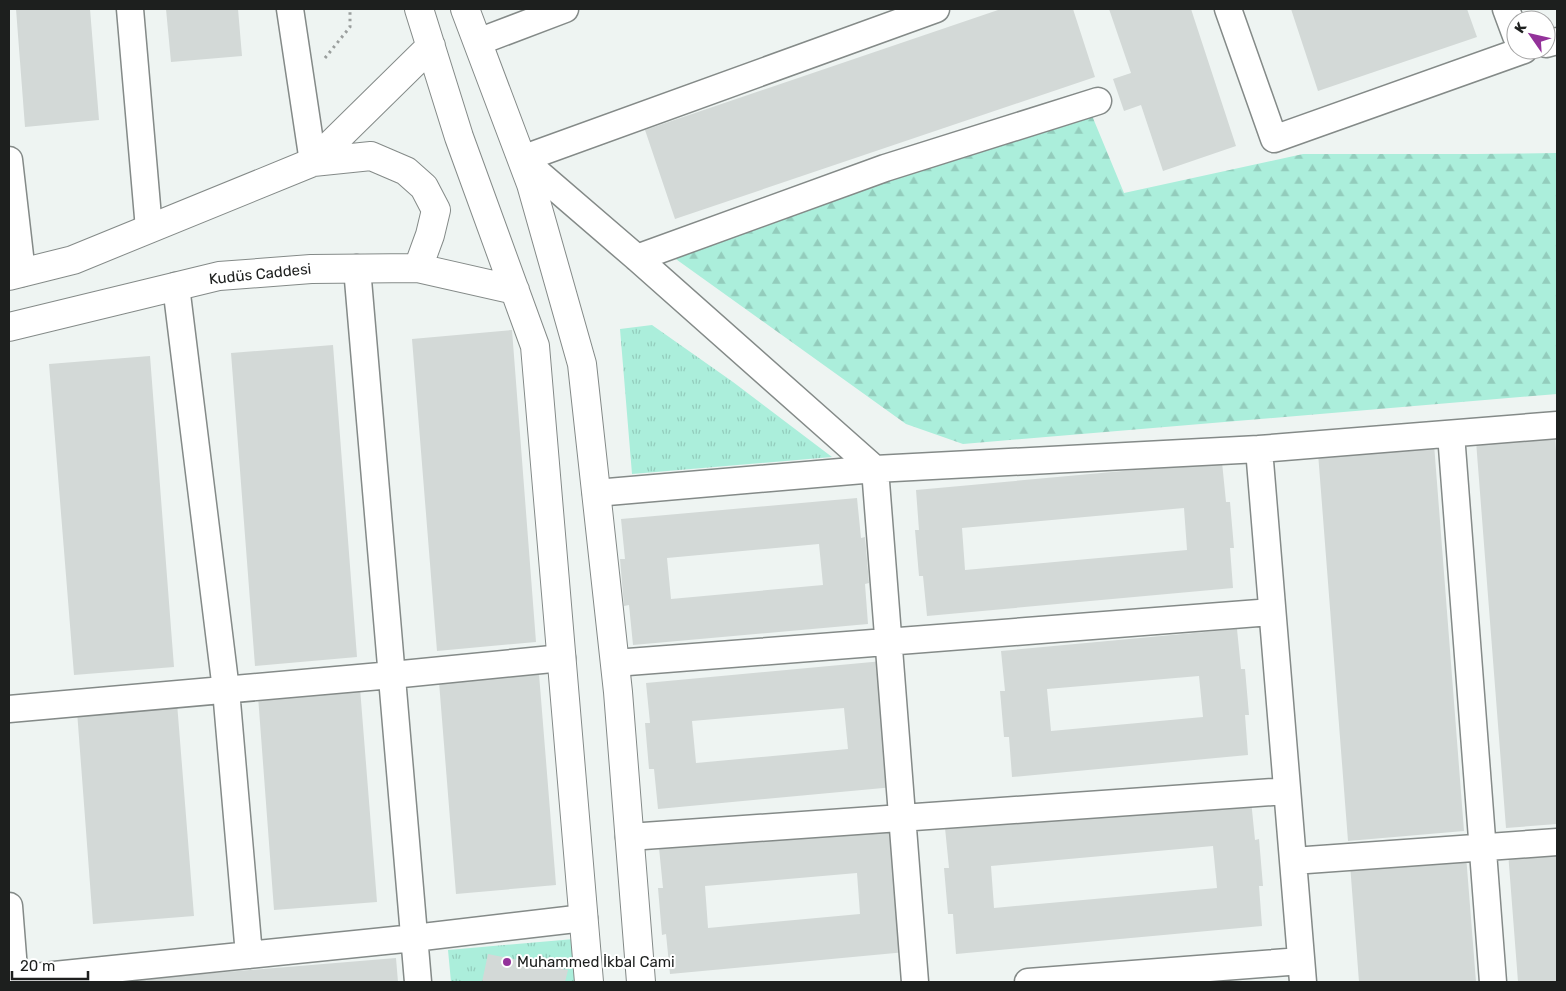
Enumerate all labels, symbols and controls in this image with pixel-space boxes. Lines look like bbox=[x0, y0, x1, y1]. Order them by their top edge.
north arrow bbox=[1506, 10, 1556, 60]
text: K bbox=[1511, 19, 1531, 37]
street label: Kudüs Caddesi bbox=[208, 260, 312, 288]
scale bar bbox=[12, 948, 89, 980]
place label: Muhammed İkbal Cami bbox=[517, 953, 675, 971]
marker: Muhammed İkbal Cami bbox=[501, 956, 513, 968]
text: 20 m bbox=[20, 957, 55, 975]

